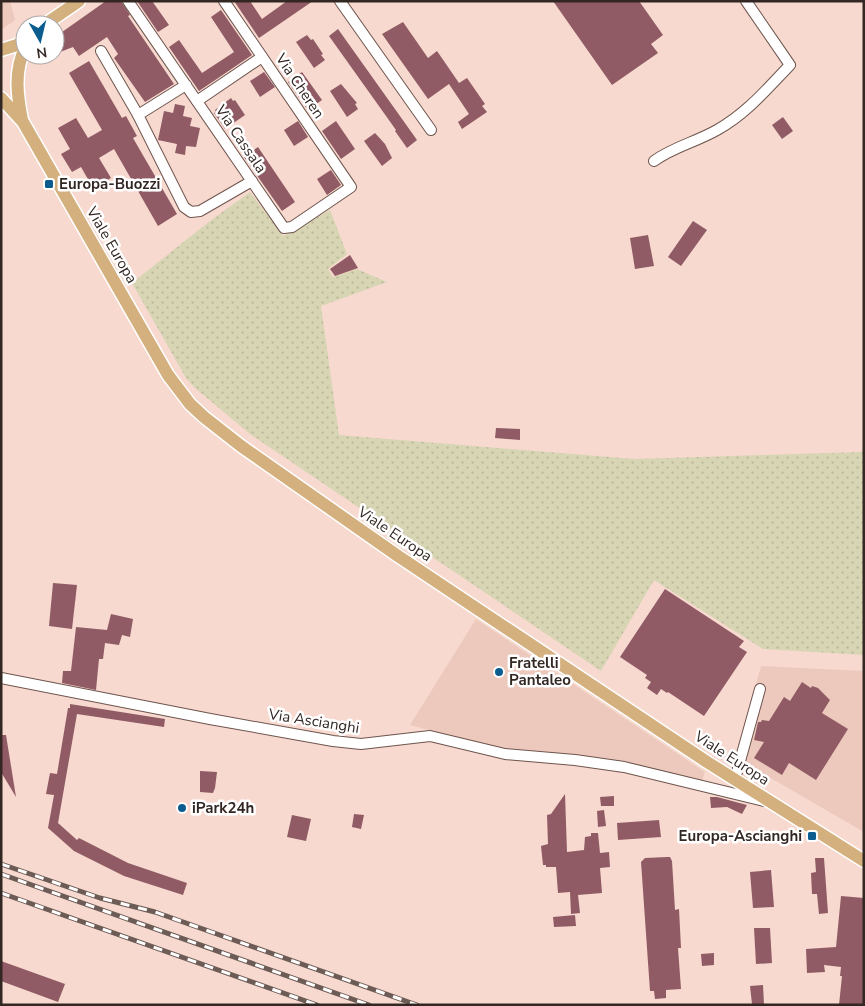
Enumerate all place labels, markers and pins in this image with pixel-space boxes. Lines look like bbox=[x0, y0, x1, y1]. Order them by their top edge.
place label: Europa-Buozzi bbox=[59, 174, 160, 194]
marker: Europa-Buozzi bbox=[43, 178, 55, 190]
place label: Fratelli Pantaleo bbox=[509, 653, 571, 690]
marker: Fratelli Pantaleo bbox=[493, 666, 505, 678]
place label: iPark24h bbox=[192, 798, 254, 818]
marker: iPark24h bbox=[176, 802, 188, 814]
place label: Europa-Ascianghi bbox=[679, 826, 802, 846]
marker: Europa-Ascianghi bbox=[806, 830, 818, 842]

